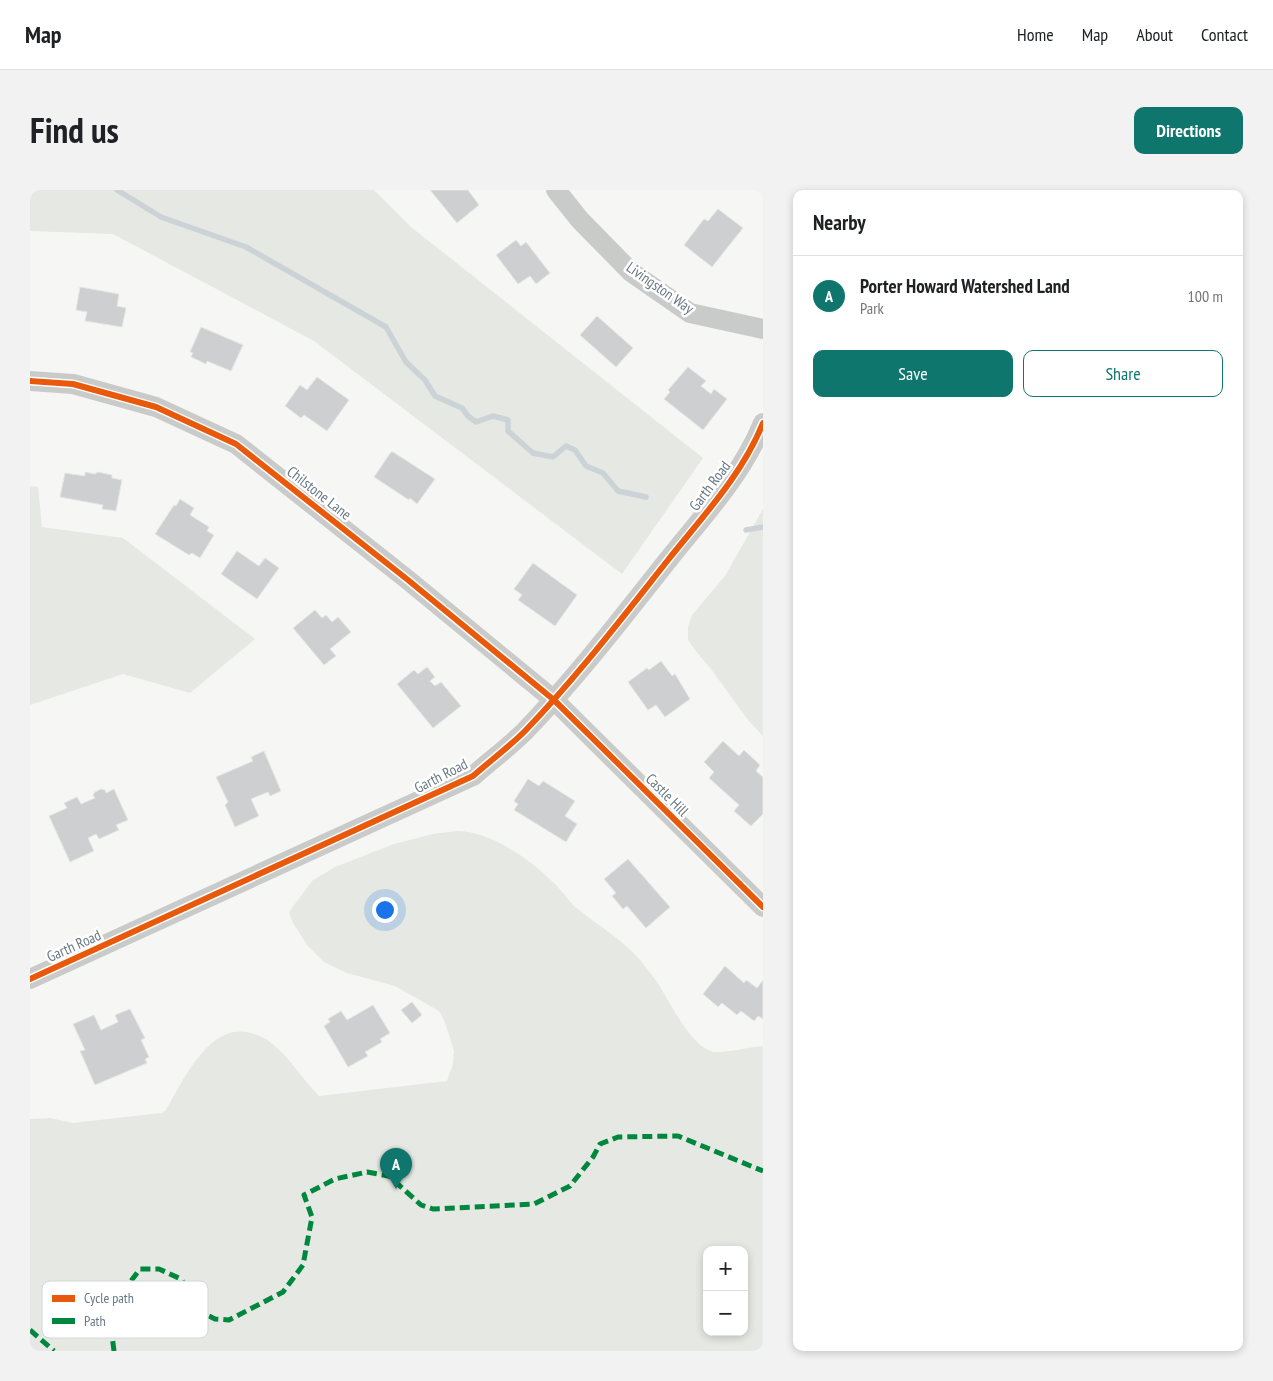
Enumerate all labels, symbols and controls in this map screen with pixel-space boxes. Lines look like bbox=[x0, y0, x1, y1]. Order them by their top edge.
text: Map bbox=[25, 19, 62, 50]
text: Home bbox=[1017, 23, 1054, 46]
text: Map bbox=[1082, 23, 1108, 46]
text: About bbox=[1136, 23, 1173, 46]
text: Contact bbox=[1201, 23, 1248, 46]
text: Find us bbox=[30, 107, 119, 153]
button: Directions bbox=[1134, 107, 1243, 154]
text: Nearby bbox=[813, 209, 866, 236]
street label: Livingston Way bbox=[623, 257, 698, 318]
text: Porter Howard Watershed Land bbox=[860, 274, 1070, 298]
text: A bbox=[825, 286, 833, 306]
text: 100 m bbox=[1188, 286, 1223, 306]
text: Park bbox=[860, 298, 884, 318]
button: Save bbox=[813, 350, 1013, 397]
button: Share bbox=[1023, 350, 1223, 397]
street label: Garth Road bbox=[685, 457, 734, 514]
street label: Chilstone Lane bbox=[283, 462, 355, 524]
street label: Garth Road bbox=[411, 754, 471, 797]
street label: Castle Hill bbox=[642, 769, 693, 820]
your location bbox=[372, 897, 398, 923]
street label: Garth Road bbox=[44, 925, 104, 966]
pin: A bbox=[380, 1148, 412, 1189]
map controls bbox=[703, 1246, 748, 1336]
button: + bbox=[703, 1246, 748, 1291]
legend bbox=[42, 1281, 208, 1338]
text: Cycle path bbox=[84, 1289, 134, 1307]
button: − bbox=[703, 1291, 748, 1336]
text: Path bbox=[84, 1312, 106, 1330]

